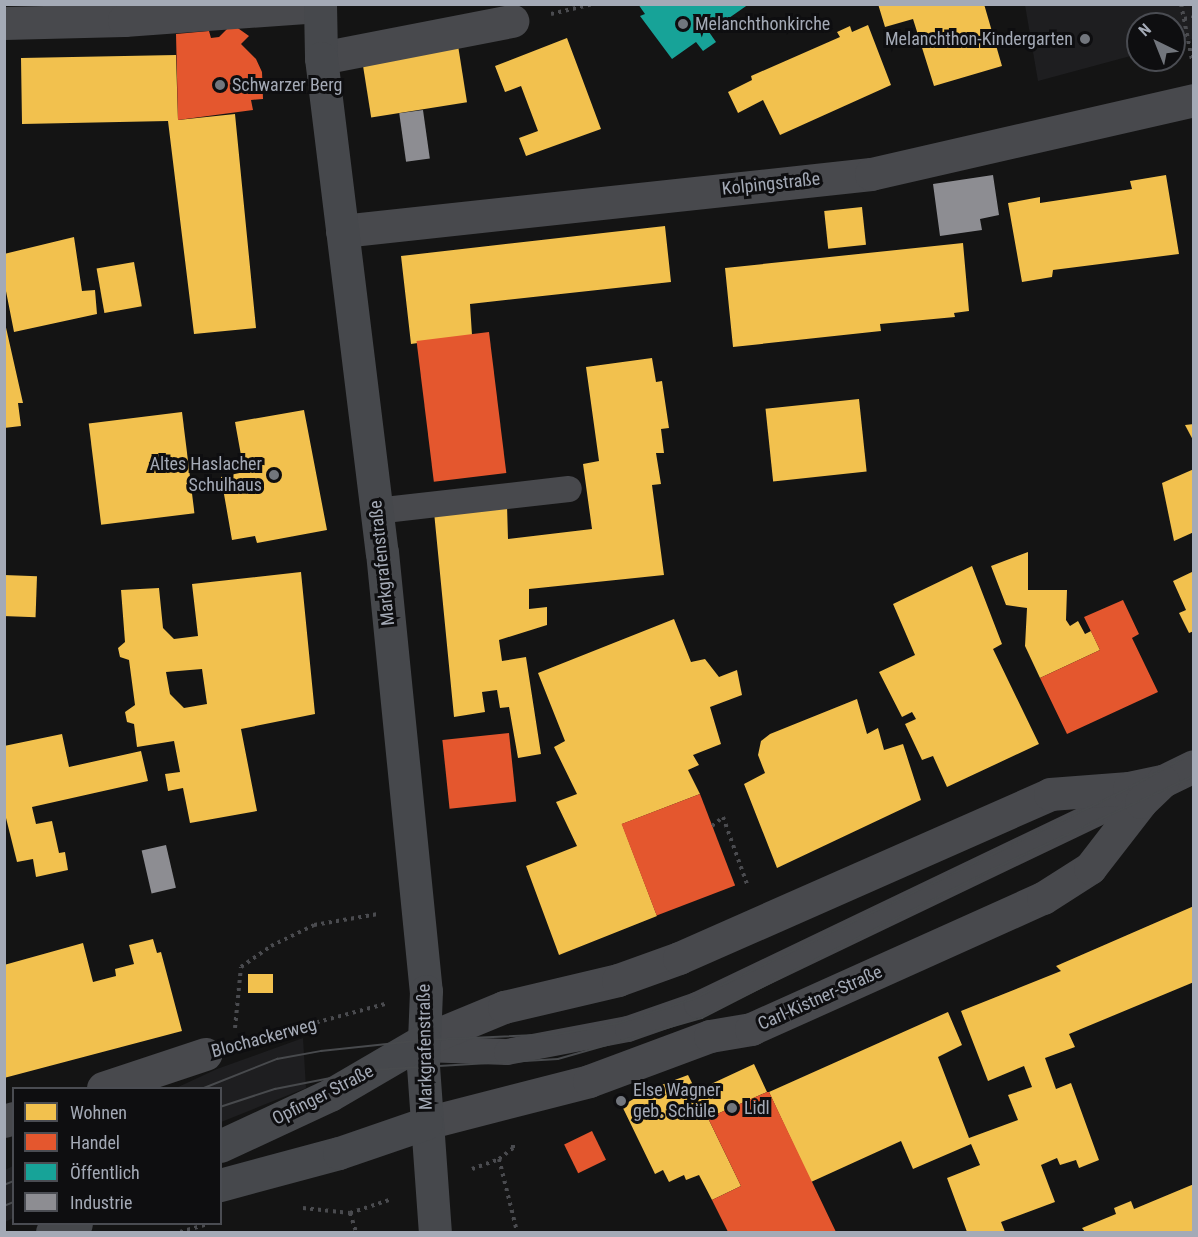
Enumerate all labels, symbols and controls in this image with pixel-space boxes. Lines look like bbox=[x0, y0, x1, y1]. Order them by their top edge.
north arrow bbox=[1126, 12, 1186, 72]
place label: Melanchthonkirche bbox=[695, 13, 830, 35]
marker: Melanchthonkirche bbox=[676, 17, 690, 31]
text: N bbox=[1135, 20, 1155, 40]
place label: Melanchthon-Kindergarten bbox=[885, 28, 1073, 50]
marker: Melanchthon-Kindergarten bbox=[1078, 32, 1092, 46]
place label: Schwarzer Berg bbox=[232, 74, 342, 96]
marker: Schwarzer Berg bbox=[213, 78, 227, 92]
street label: Kolpingstraße bbox=[721, 168, 821, 200]
place label: Altes Haslacher Schulhaus bbox=[150, 454, 262, 496]
marker: Altes Haslacher Schulhaus bbox=[267, 468, 281, 482]
street label: Markgrafenstraße bbox=[365, 499, 399, 627]
street label: Carl-Kistner-Straße bbox=[755, 961, 885, 1035]
street label: Markgrafenstraße bbox=[413, 984, 437, 1110]
street label: Blochackerweg bbox=[209, 1014, 319, 1062]
street label: Opfinger Straße bbox=[269, 1060, 377, 1130]
place label: Else Wagner geb. Schüle bbox=[633, 1080, 720, 1122]
legend bbox=[12, 1087, 222, 1225]
marker: Else Wagner geb. Schüle bbox=[614, 1094, 628, 1108]
place label: Lidl bbox=[744, 1097, 770, 1119]
marker: Lidl bbox=[725, 1101, 739, 1115]
text: Wohnen bbox=[70, 1102, 127, 1123]
text: Handel bbox=[70, 1132, 120, 1153]
text: Öffentlich bbox=[70, 1162, 140, 1183]
text: Industrie bbox=[70, 1192, 132, 1213]

